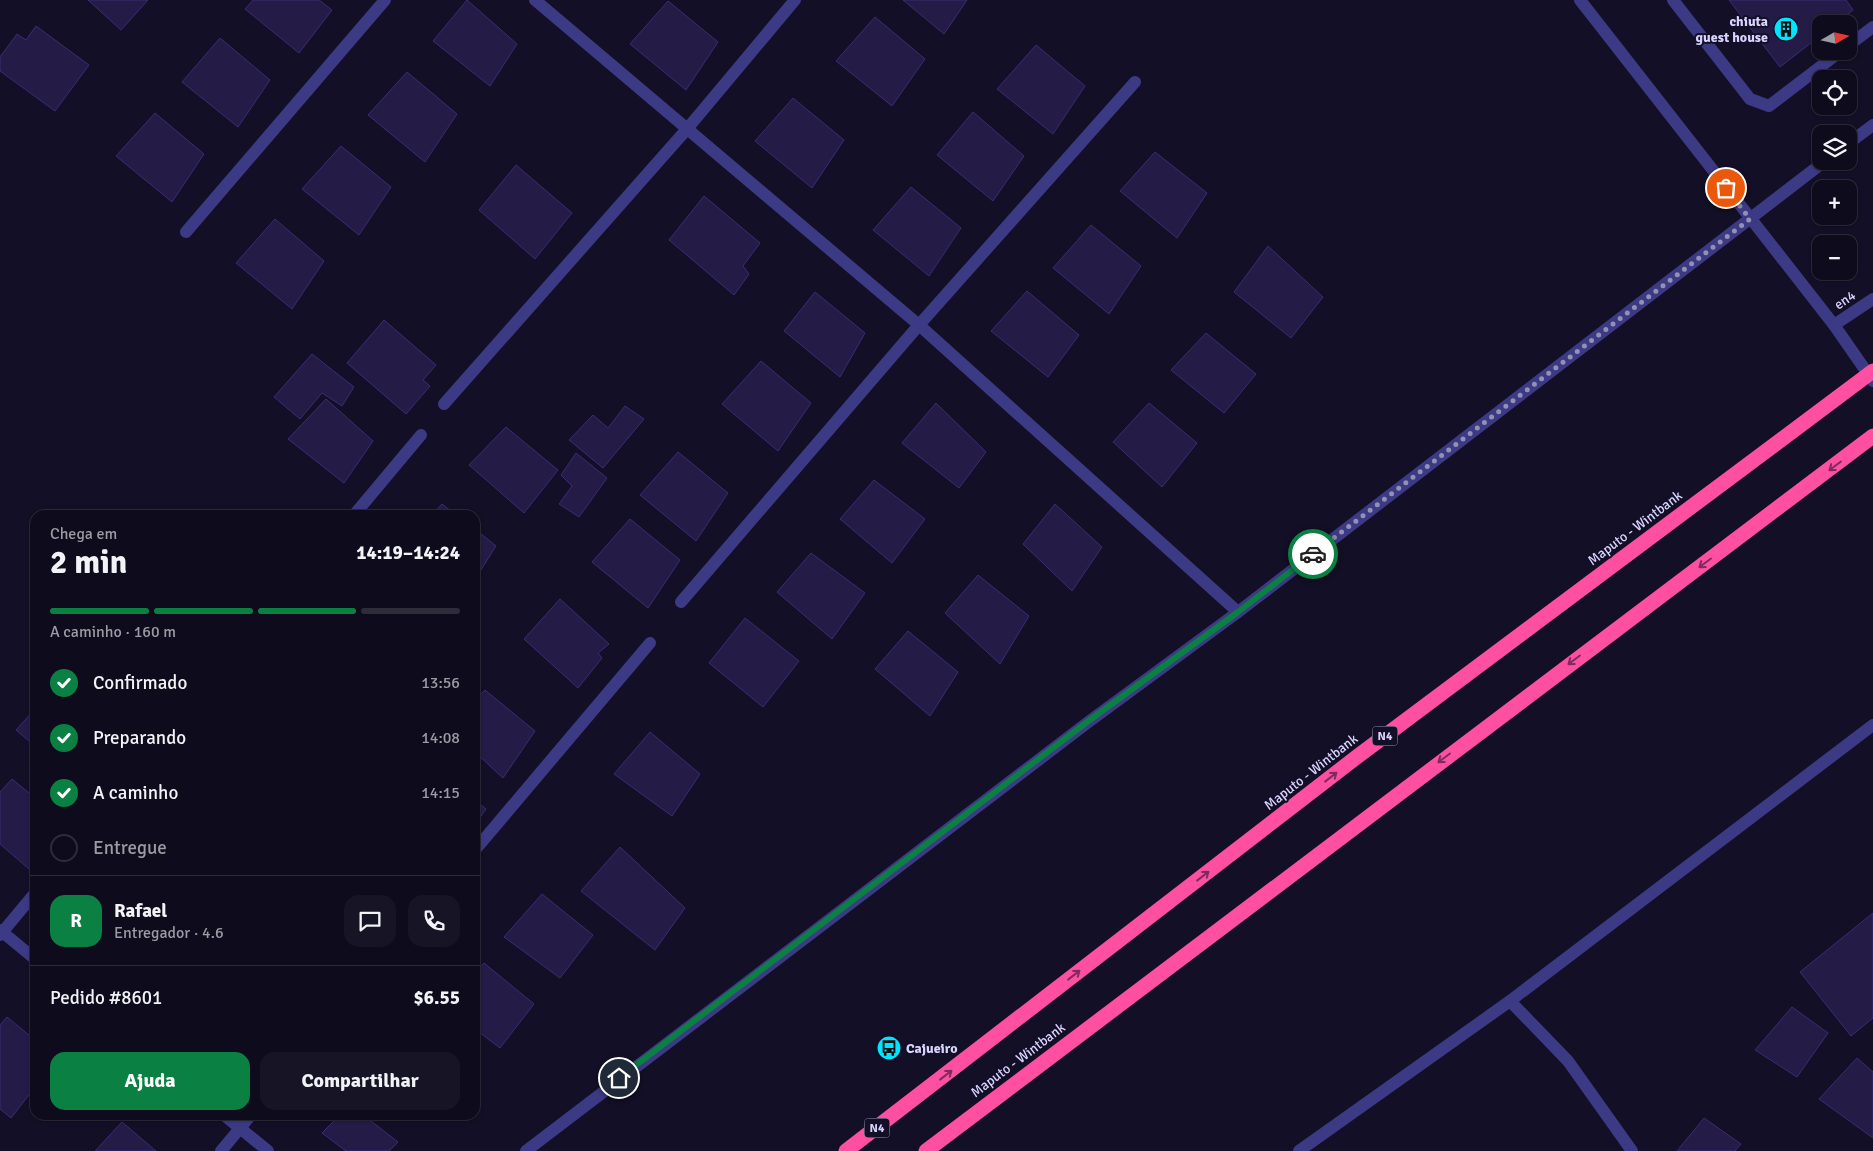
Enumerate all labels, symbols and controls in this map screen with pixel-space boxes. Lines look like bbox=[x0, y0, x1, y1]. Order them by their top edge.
place label: chiuta guest house bbox=[1696, 13, 1768, 46]
north arrow bbox=[1812, 15, 1858, 60]
map controls bbox=[1812, 15, 1857, 280]
building icon: chiuta guest house bbox=[1773, 16, 1799, 42]
button: locate bbox=[1812, 70, 1857, 115]
button: layers bbox=[1812, 125, 1857, 170]
pin bbox=[1705, 167, 1747, 209]
icon: bag bbox=[1712, 174, 1740, 202]
button: + bbox=[1812, 180, 1857, 225]
button: − bbox=[1812, 235, 1857, 280]
street label: en4 bbox=[1831, 287, 1859, 313]
one-way arrow bbox=[1829, 460, 1842, 471]
street label: Maputo - Wintbank bbox=[1584, 487, 1686, 569]
text: Chega em bbox=[50, 524, 117, 544]
courier bbox=[1288, 529, 1338, 579]
icon: car bbox=[1299, 540, 1327, 568]
text: 14:19–14:24 bbox=[356, 541, 460, 565]
text: 2 min bbox=[50, 543, 127, 582]
one-way arrow bbox=[1698, 558, 1712, 568]
text: A caminho · 160 m bbox=[50, 622, 176, 642]
one-way arrow bbox=[1568, 655, 1581, 666]
icon: check bbox=[50, 669, 78, 697]
text: Confirmado bbox=[93, 671, 187, 695]
text: 13:56 bbox=[421, 673, 460, 693]
icon: check bbox=[50, 724, 78, 752]
text: Preparando bbox=[93, 726, 186, 750]
road number: N4 bbox=[1372, 726, 1398, 746]
text: 14:08 bbox=[421, 728, 460, 748]
street label: Maputo - Wintbank bbox=[1261, 730, 1361, 814]
one-way arrow bbox=[1437, 753, 1451, 763]
one-way arrow bbox=[1325, 771, 1338, 782]
icon: check bbox=[50, 779, 78, 807]
text: A caminho bbox=[93, 781, 178, 805]
text: 14:15 bbox=[421, 783, 460, 803]
text: Entregue bbox=[93, 836, 167, 860]
one-way arrow bbox=[1196, 871, 1210, 881]
button: chat bbox=[344, 895, 396, 947]
button: phone bbox=[408, 895, 460, 947]
text: Rafael bbox=[114, 899, 167, 923]
text: R bbox=[70, 909, 82, 933]
text: Entregador · 4.6 bbox=[114, 923, 224, 943]
one-way arrow bbox=[1067, 970, 1080, 981]
text: Pedido #8601 bbox=[50, 986, 162, 1010]
text: $6.55 bbox=[414, 986, 460, 1010]
street label: Maputo - Wintbank bbox=[967, 1019, 1069, 1101]
bus stop icon: Cajueiro bbox=[876, 1035, 902, 1061]
place label: Cajueiro bbox=[906, 1040, 957, 1057]
button: Ajuda bbox=[50, 1052, 250, 1110]
button: Compartilhar bbox=[260, 1052, 460, 1110]
pin bbox=[598, 1057, 640, 1099]
icon: home bbox=[605, 1064, 633, 1092]
one-way arrow bbox=[939, 1069, 952, 1080]
road number: N4 bbox=[864, 1118, 890, 1138]

